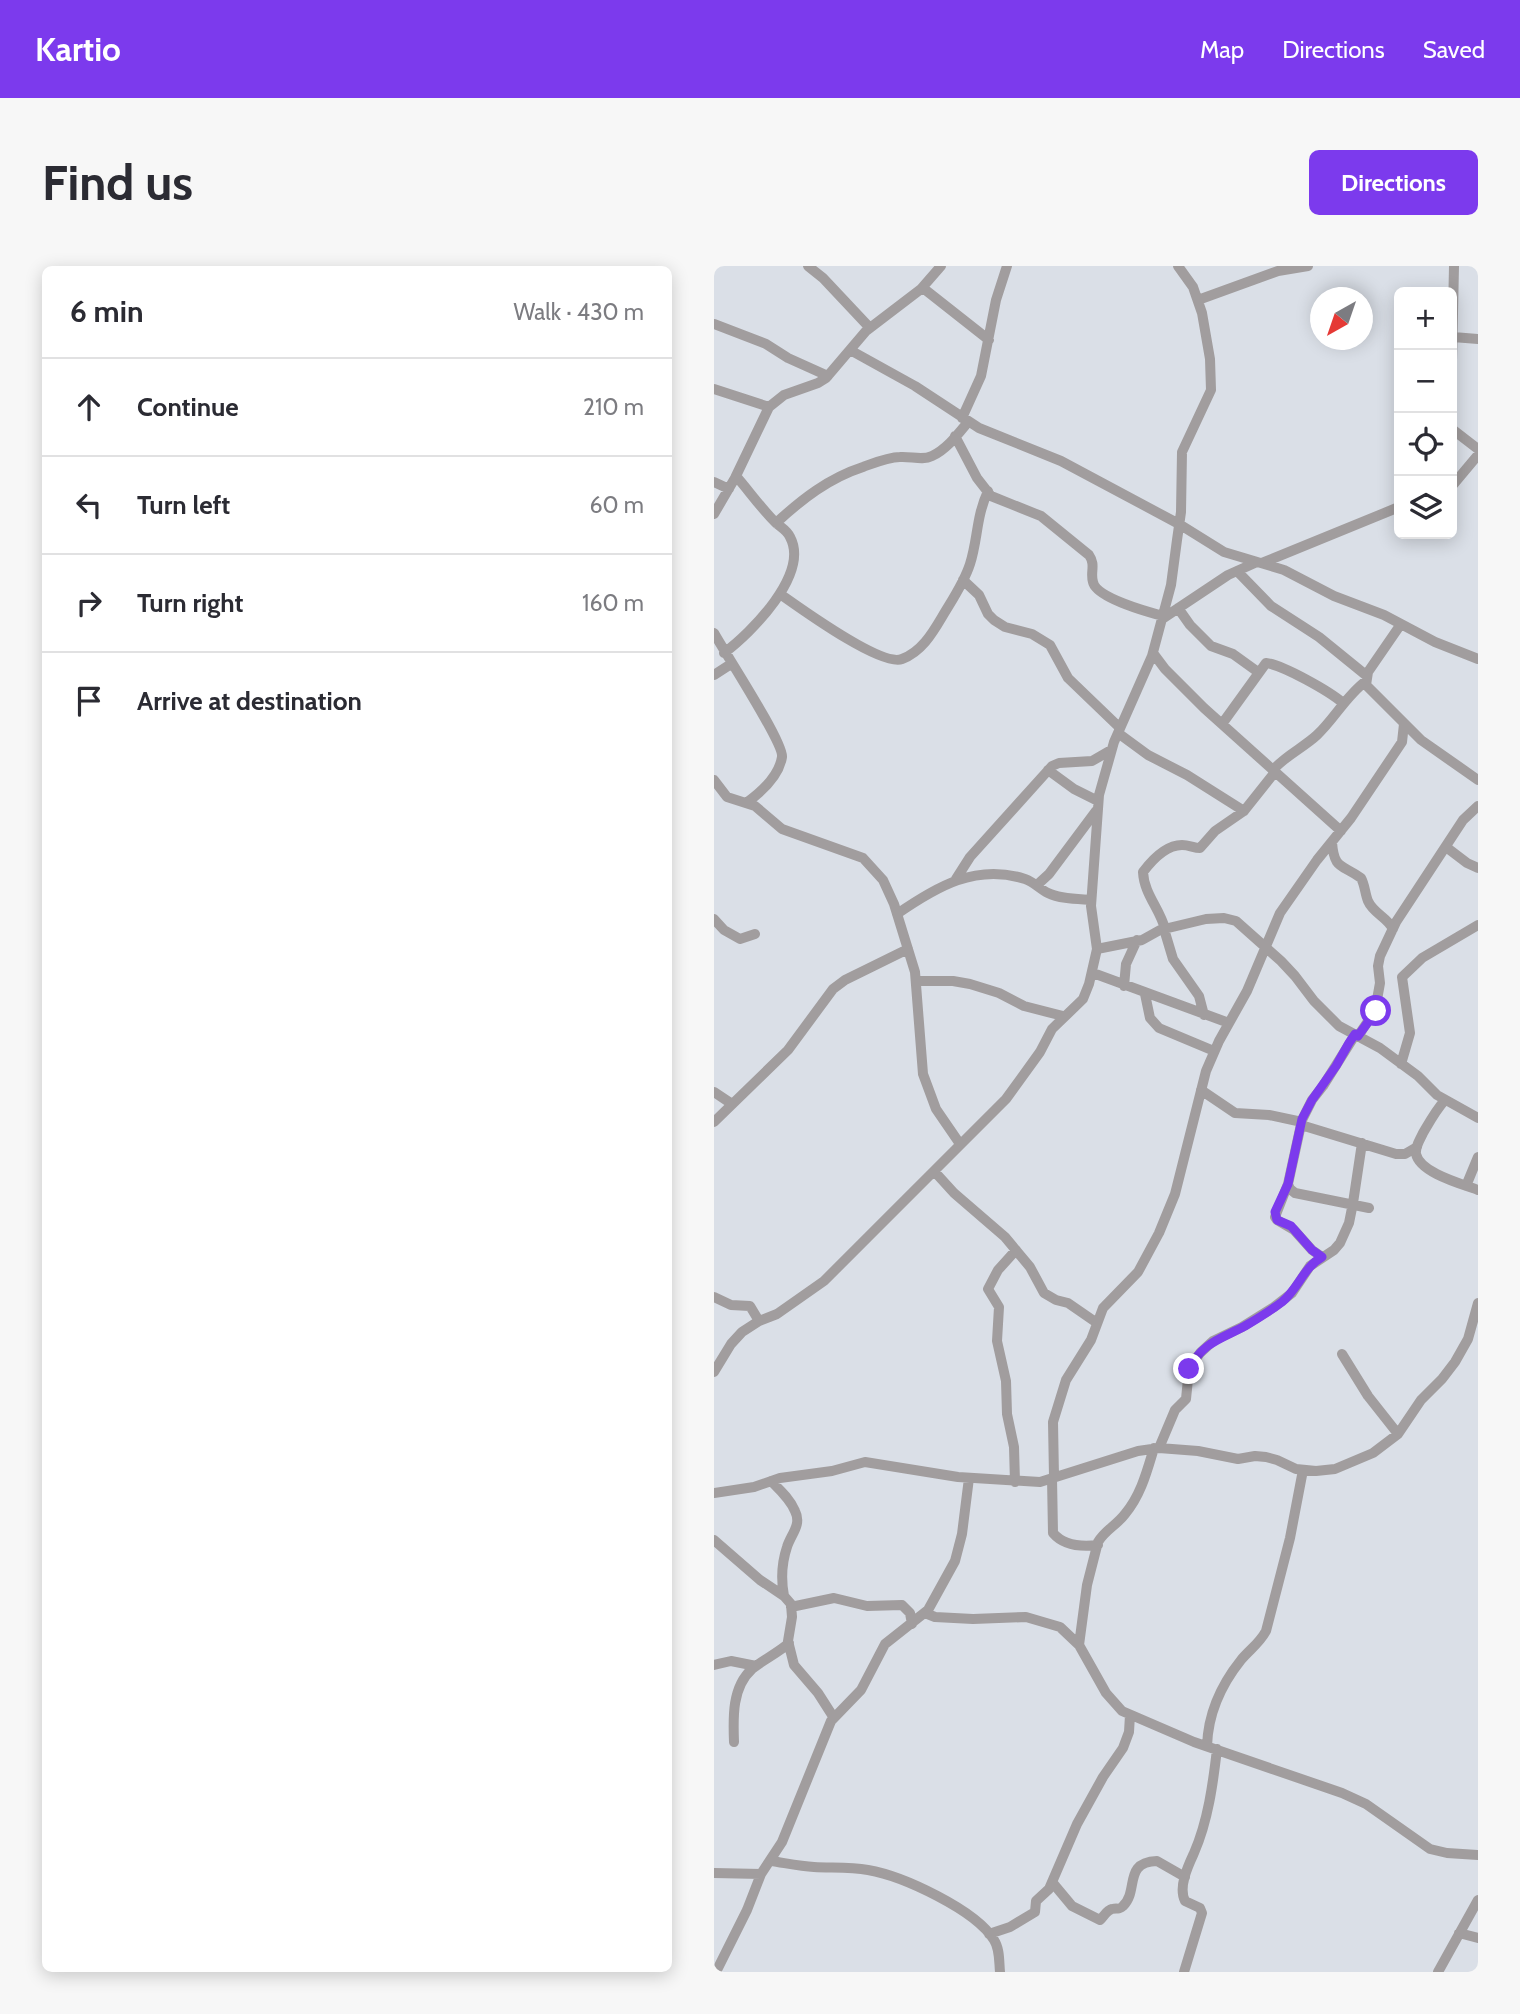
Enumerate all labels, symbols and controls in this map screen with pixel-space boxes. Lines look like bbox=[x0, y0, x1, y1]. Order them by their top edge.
text: Kartio bbox=[35, 29, 121, 69]
text: Map bbox=[1200, 35, 1244, 64]
text: Directions bbox=[1282, 35, 1385, 64]
text: Saved bbox=[1423, 35, 1485, 64]
button: Directions bbox=[1309, 150, 1478, 215]
text: Find us bbox=[42, 153, 193, 212]
north arrow bbox=[1310, 287, 1373, 350]
map controls bbox=[1394, 287, 1457, 539]
button: + bbox=[1394, 287, 1457, 350]
text: 6 min bbox=[70, 293, 143, 330]
text: Walk · 430 m bbox=[513, 298, 644, 326]
button: − bbox=[1394, 350, 1457, 413]
icon: ahead bbox=[70, 388, 108, 426]
text: Continue bbox=[137, 391, 239, 423]
text: 210 m bbox=[583, 393, 644, 421]
button: locate bbox=[1394, 413, 1457, 476]
button: layers bbox=[1394, 476, 1457, 539]
icon: left bbox=[70, 486, 108, 524]
text: Turn left bbox=[137, 489, 230, 521]
text: 60 m bbox=[590, 491, 644, 519]
icon: right bbox=[70, 584, 108, 622]
text: Turn right bbox=[137, 587, 243, 619]
text: 160 m bbox=[582, 589, 644, 617]
icon: arrive bbox=[70, 682, 108, 720]
text: Arrive at destination bbox=[137, 685, 362, 717]
route start bbox=[1360, 995, 1391, 1026]
route end bbox=[1173, 1353, 1204, 1384]

